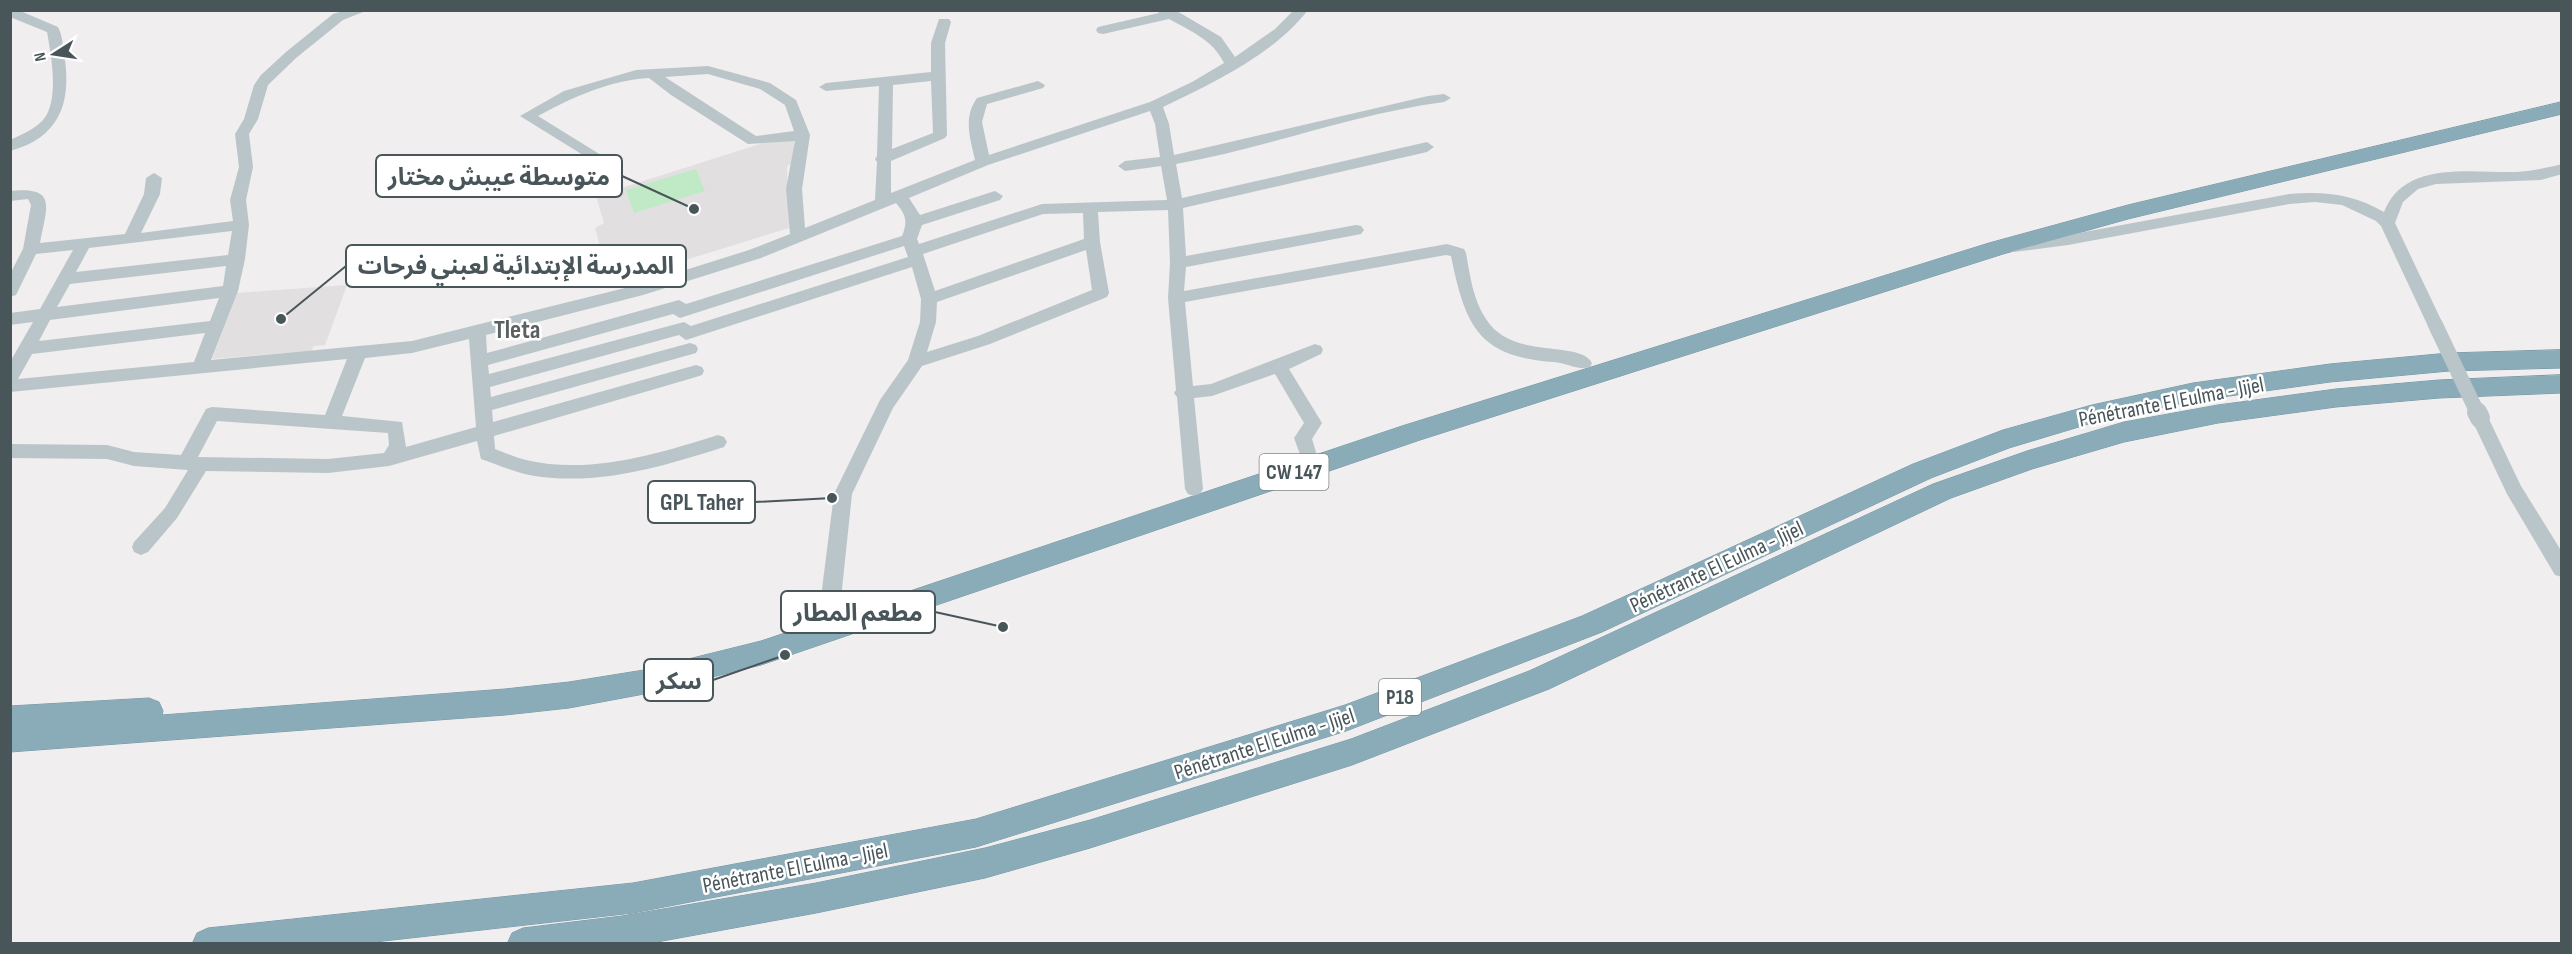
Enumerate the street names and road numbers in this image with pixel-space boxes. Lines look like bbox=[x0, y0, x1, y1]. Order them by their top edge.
street label: Pénétrante El Eulma - Jijel bbox=[2076, 371, 2266, 434]
road number: CW 147 bbox=[1260, 454, 1328, 490]
street label: Pénétrante El Eulma - Jijel bbox=[1626, 515, 1808, 619]
road number: P18 bbox=[1379, 679, 1421, 715]
street label: Pénétrante El Eulma - Jijel bbox=[1171, 703, 1358, 786]
street label: Pénétrante El Eulma - Jijel bbox=[700, 837, 890, 900]

